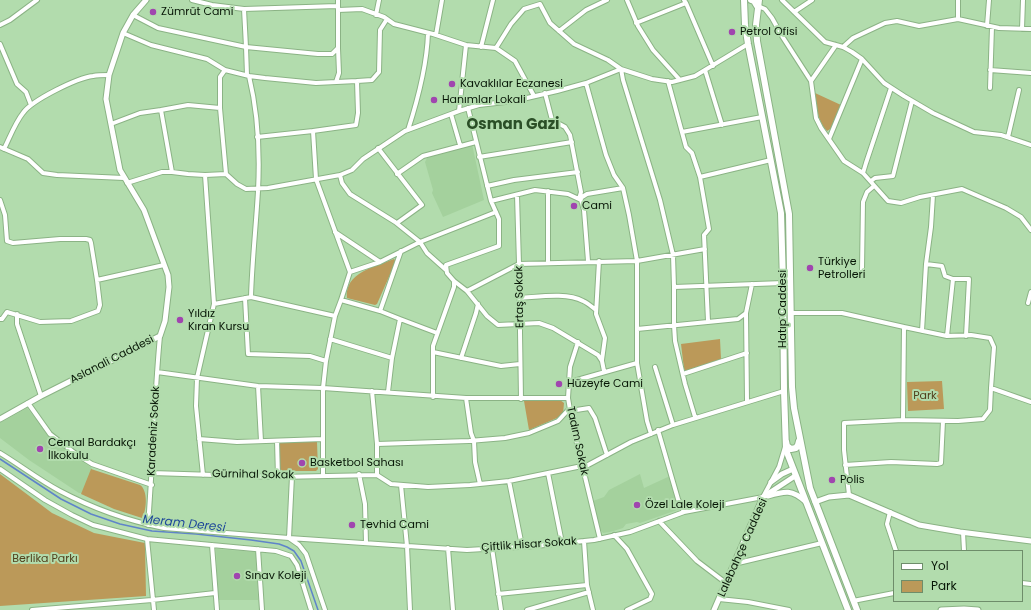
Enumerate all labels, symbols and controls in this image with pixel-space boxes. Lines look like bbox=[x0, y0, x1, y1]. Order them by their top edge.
place label: Zümrüt Cami bbox=[161, 5, 233, 19]
marker: Zümrüt Cami bbox=[148, 7, 158, 17]
place label: Petrol Ofisi bbox=[740, 25, 797, 39]
marker: Petrol Ofisi bbox=[727, 27, 737, 37]
place label: Kavaklılar Eczanesi bbox=[460, 77, 563, 91]
marker: Kavaklılar Eczanesi bbox=[447, 79, 457, 89]
place label: Hanımlar Lokali bbox=[442, 93, 526, 107]
marker: Hanımlar Lokali bbox=[429, 95, 439, 105]
district label: Osman Gazi bbox=[467, 116, 559, 134]
place label: Cami bbox=[582, 199, 612, 213]
marker: Cami bbox=[569, 201, 579, 211]
place label: Türkiye Petrolleri bbox=[818, 255, 865, 281]
marker: Türkiye Petrolleri bbox=[805, 263, 815, 273]
street label: Ertaş Sokak bbox=[513, 266, 527, 328]
street label: Hatıp Caddesi bbox=[776, 270, 790, 348]
place label: Yıldız Kıran Kursu bbox=[188, 307, 249, 333]
marker: Yıldız Kıran Kursu bbox=[175, 315, 185, 325]
street label: Aslanali Caddesi bbox=[68, 333, 156, 387]
place label: Hüzeyfe Cami bbox=[567, 377, 643, 391]
marker: Hüzeyfe Cami bbox=[554, 379, 564, 389]
street label: Karadeniz Sokak bbox=[145, 386, 163, 476]
park label: Park bbox=[913, 389, 937, 403]
street label: Tadım Sokak bbox=[563, 405, 591, 477]
place label: Cemal Bardakçı İlkokulu bbox=[48, 436, 136, 462]
marker: Cemal Bardakçı İlkokulu bbox=[35, 444, 45, 454]
place label: Basketbol Sahası bbox=[310, 456, 403, 470]
marker: Basketbol Sahası bbox=[297, 458, 307, 468]
street label: Gürnihal Sokak bbox=[212, 468, 294, 482]
place label: Polis bbox=[840, 473, 865, 487]
marker: Polis bbox=[827, 475, 837, 485]
street label: Lalebahçe Caddesi bbox=[715, 497, 771, 599]
place label: Özel Lale Koleji bbox=[645, 498, 724, 512]
marker: Özel Lale Koleji bbox=[632, 500, 642, 510]
water label: Meram Deresi bbox=[142, 512, 226, 536]
place label: Tevhid Cami bbox=[360, 518, 429, 532]
marker: Tevhid Cami bbox=[347, 520, 357, 530]
street label: Çiftlik Hisar Sokak bbox=[481, 535, 577, 555]
legend bbox=[893, 550, 1023, 602]
park label: Berlika Parkı bbox=[12, 552, 78, 566]
text: Yol bbox=[931, 557, 949, 574]
place label: Sınav Koleji bbox=[245, 569, 306, 583]
marker: Sınav Koleji bbox=[232, 571, 242, 581]
text: Park bbox=[931, 577, 957, 594]

